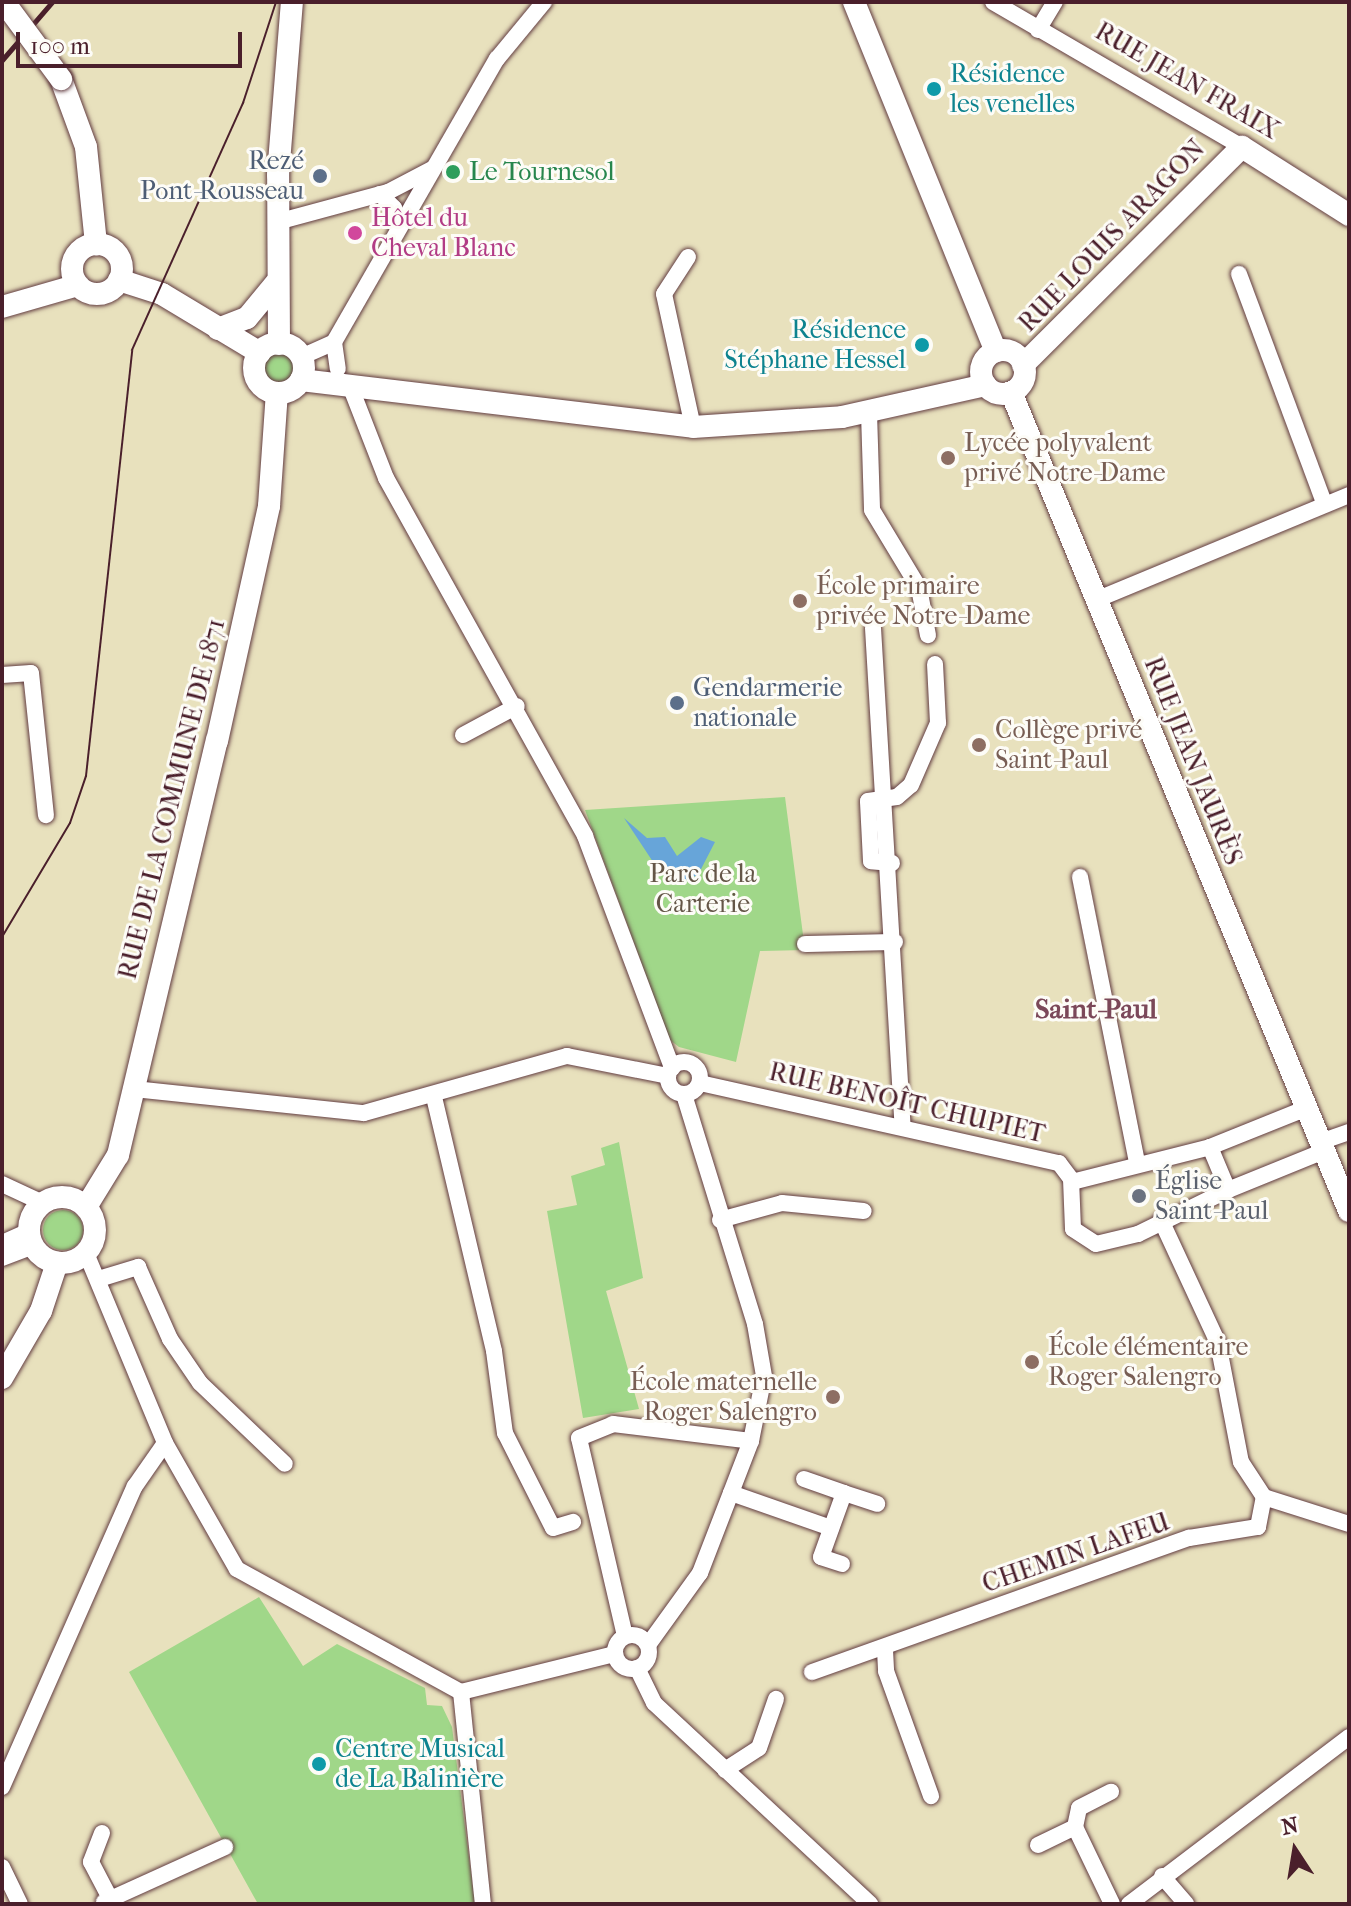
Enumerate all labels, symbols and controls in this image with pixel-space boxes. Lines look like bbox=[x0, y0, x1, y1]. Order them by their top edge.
scale bar bbox=[20, 16, 246, 66]
street label: RUE JEAN FRAIX bbox=[1089, 16, 1285, 146]
text: 100 m bbox=[30, 32, 90, 60]
place label: Résidence les venelles bbox=[950, 58, 1075, 120]
marker: Résidence les venelles bbox=[925, 80, 943, 98]
street label: RUE LOUIS ARAGON bbox=[1012, 133, 1212, 339]
place label: Rezé Pont-Rousseau bbox=[140, 145, 304, 206]
place label: Le Tournesol bbox=[469, 156, 615, 188]
marker: Le Tournesol bbox=[444, 163, 462, 181]
marker: Rezé Pont-Rousseau bbox=[311, 167, 329, 185]
place label: Hôtel du Cheval Blanc bbox=[371, 202, 516, 264]
marker: Hôtel du Cheval Blanc bbox=[346, 224, 364, 242]
place label: Résidence Stéphane Hessel bbox=[724, 314, 906, 376]
marker: Résidence Stéphane Hessel bbox=[913, 336, 931, 354]
place label: Lycée polyvalent privé Notre-Dame bbox=[964, 427, 1166, 488]
marker: Lycée polyvalent privé Notre-Dame bbox=[939, 449, 957, 467]
place label: École primaire privée Notre-Dame bbox=[816, 570, 1030, 632]
marker: École primaire privée Notre-Dame bbox=[791, 592, 809, 610]
street label: RUE DE LA COMMUNE DE 1871 bbox=[112, 615, 232, 983]
street label: RUE JEAN JAURÈS bbox=[1137, 652, 1249, 870]
place label: Gendarmerie nationale bbox=[693, 672, 842, 734]
marker: Gendarmerie nationale bbox=[668, 694, 686, 712]
place label: Collège privé Saint-Paul bbox=[995, 714, 1142, 776]
marker: Collège privé Saint-Paul bbox=[970, 736, 988, 754]
park label: Parc de la Carterie bbox=[649, 858, 757, 920]
district label: Saint-Paul bbox=[1035, 992, 1157, 1026]
street label: RUE BENOÎT CHUPIET bbox=[766, 1056, 1048, 1150]
place label: Église Saint-Paul bbox=[1155, 1165, 1268, 1226]
marker: Église Saint-Paul bbox=[1130, 1187, 1148, 1205]
place label: École élémentaire Roger Salengro bbox=[1048, 1331, 1248, 1392]
marker: École élémentaire Roger Salengro bbox=[1023, 1353, 1041, 1371]
place label: École maternelle Roger Salengro bbox=[630, 1366, 817, 1428]
marker: École maternelle Roger Salengro bbox=[824, 1388, 842, 1406]
street label: CHEMIN LAFEU bbox=[978, 1506, 1174, 1600]
place label: Centre Musical de La Balinière bbox=[335, 1733, 505, 1794]
marker: Centre Musical de La Balinière bbox=[310, 1755, 328, 1773]
north arrow bbox=[1255, 1810, 1335, 1890]
text: N bbox=[1279, 1812, 1301, 1841]

